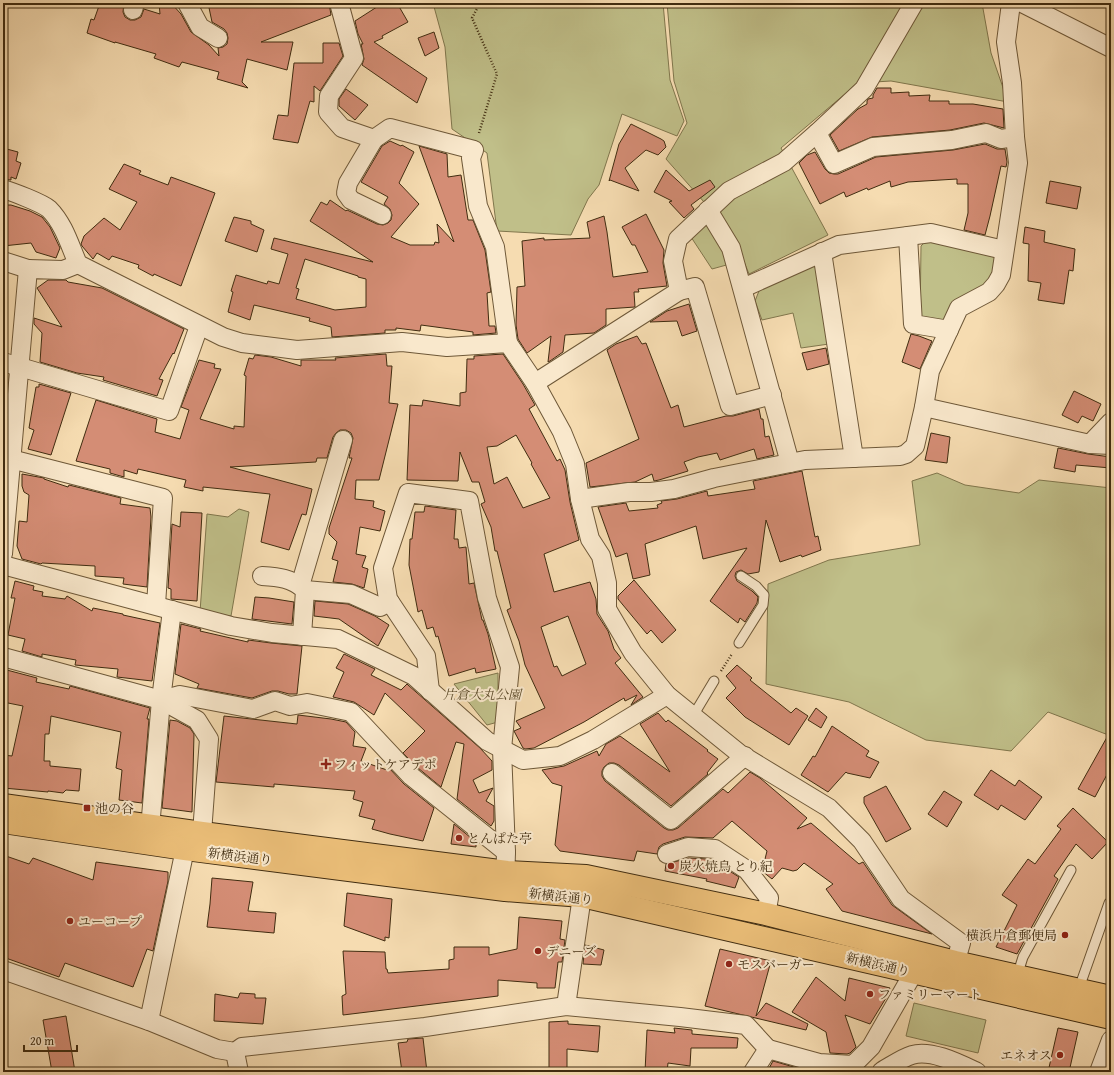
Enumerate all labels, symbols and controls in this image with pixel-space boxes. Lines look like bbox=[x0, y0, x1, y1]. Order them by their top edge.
park label: 片倉大丸公園 bbox=[443, 685, 523, 704]
place label: フィットケアデポ bbox=[334, 755, 437, 774]
marker: フィットケアデポ bbox=[321, 759, 331, 769]
place label: 池の谷 bbox=[95, 799, 134, 818]
marker: 池の谷 bbox=[82, 803, 92, 813]
place label: とんぱた亭 bbox=[467, 829, 532, 848]
marker: とんぱた亭 bbox=[454, 833, 464, 843]
street label: 新横浜通り bbox=[207, 843, 273, 870]
place label: 炭火焼鳥 とり紀 bbox=[679, 857, 773, 876]
marker: 炭火焼鳥 とり紀 bbox=[666, 861, 676, 871]
street label: 新横浜通り bbox=[528, 884, 594, 909]
place label: ユーコープ bbox=[78, 912, 142, 931]
marker: ユーコープ bbox=[65, 916, 75, 926]
place label: 横浜片倉郵便局 bbox=[966, 926, 1057, 945]
marker: 横浜片倉郵便局 bbox=[1060, 930, 1070, 940]
place label: デニーズ bbox=[546, 942, 597, 961]
marker: デニーズ bbox=[533, 946, 543, 956]
street label: 新横浜通り bbox=[844, 948, 912, 981]
place label: モスバーガー bbox=[737, 955, 815, 974]
marker: モスバーガー bbox=[724, 959, 734, 969]
place label: ファミリーマート bbox=[878, 985, 982, 1004]
marker: ファミリーマート bbox=[865, 989, 875, 999]
scale bar bbox=[24, 1027, 77, 1053]
text: 20 m bbox=[30, 1032, 54, 1049]
place label: エネオス bbox=[1000, 1046, 1052, 1065]
marker: エネオス bbox=[1055, 1050, 1065, 1060]

